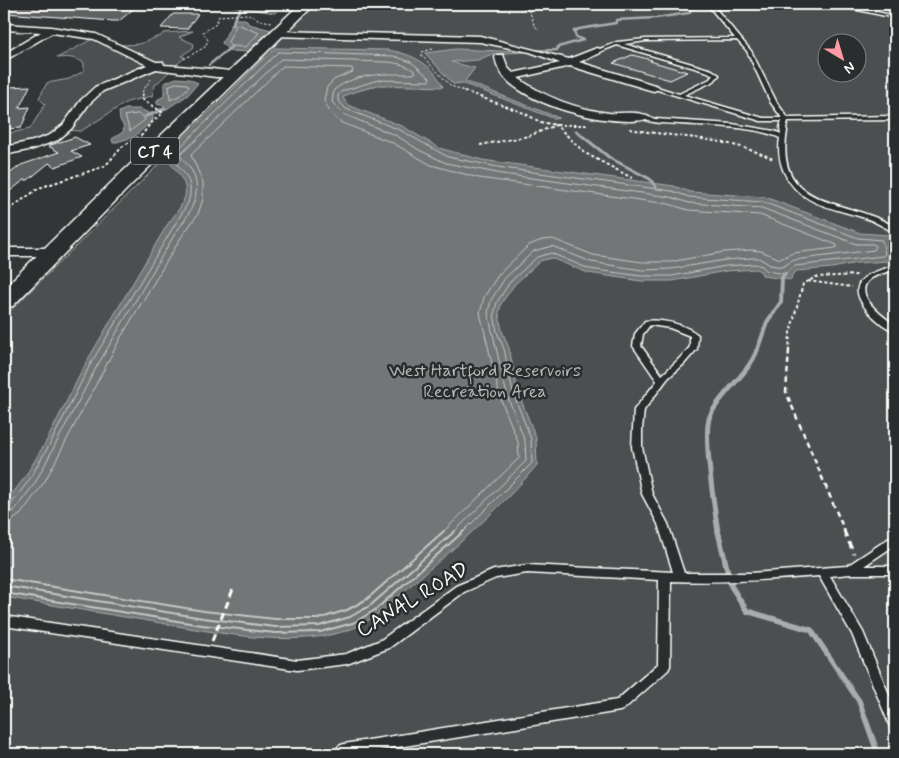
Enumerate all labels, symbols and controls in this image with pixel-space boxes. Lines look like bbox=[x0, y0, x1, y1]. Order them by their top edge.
north arrow bbox=[816, 32, 866, 82]
text: N bbox=[840, 57, 859, 77]
road number: CT 4 bbox=[131, 138, 179, 164]
park label: West Hartford Reservoirs Recreation Area bbox=[389, 359, 581, 404]
street label: CANAL ROAD bbox=[351, 555, 474, 644]

